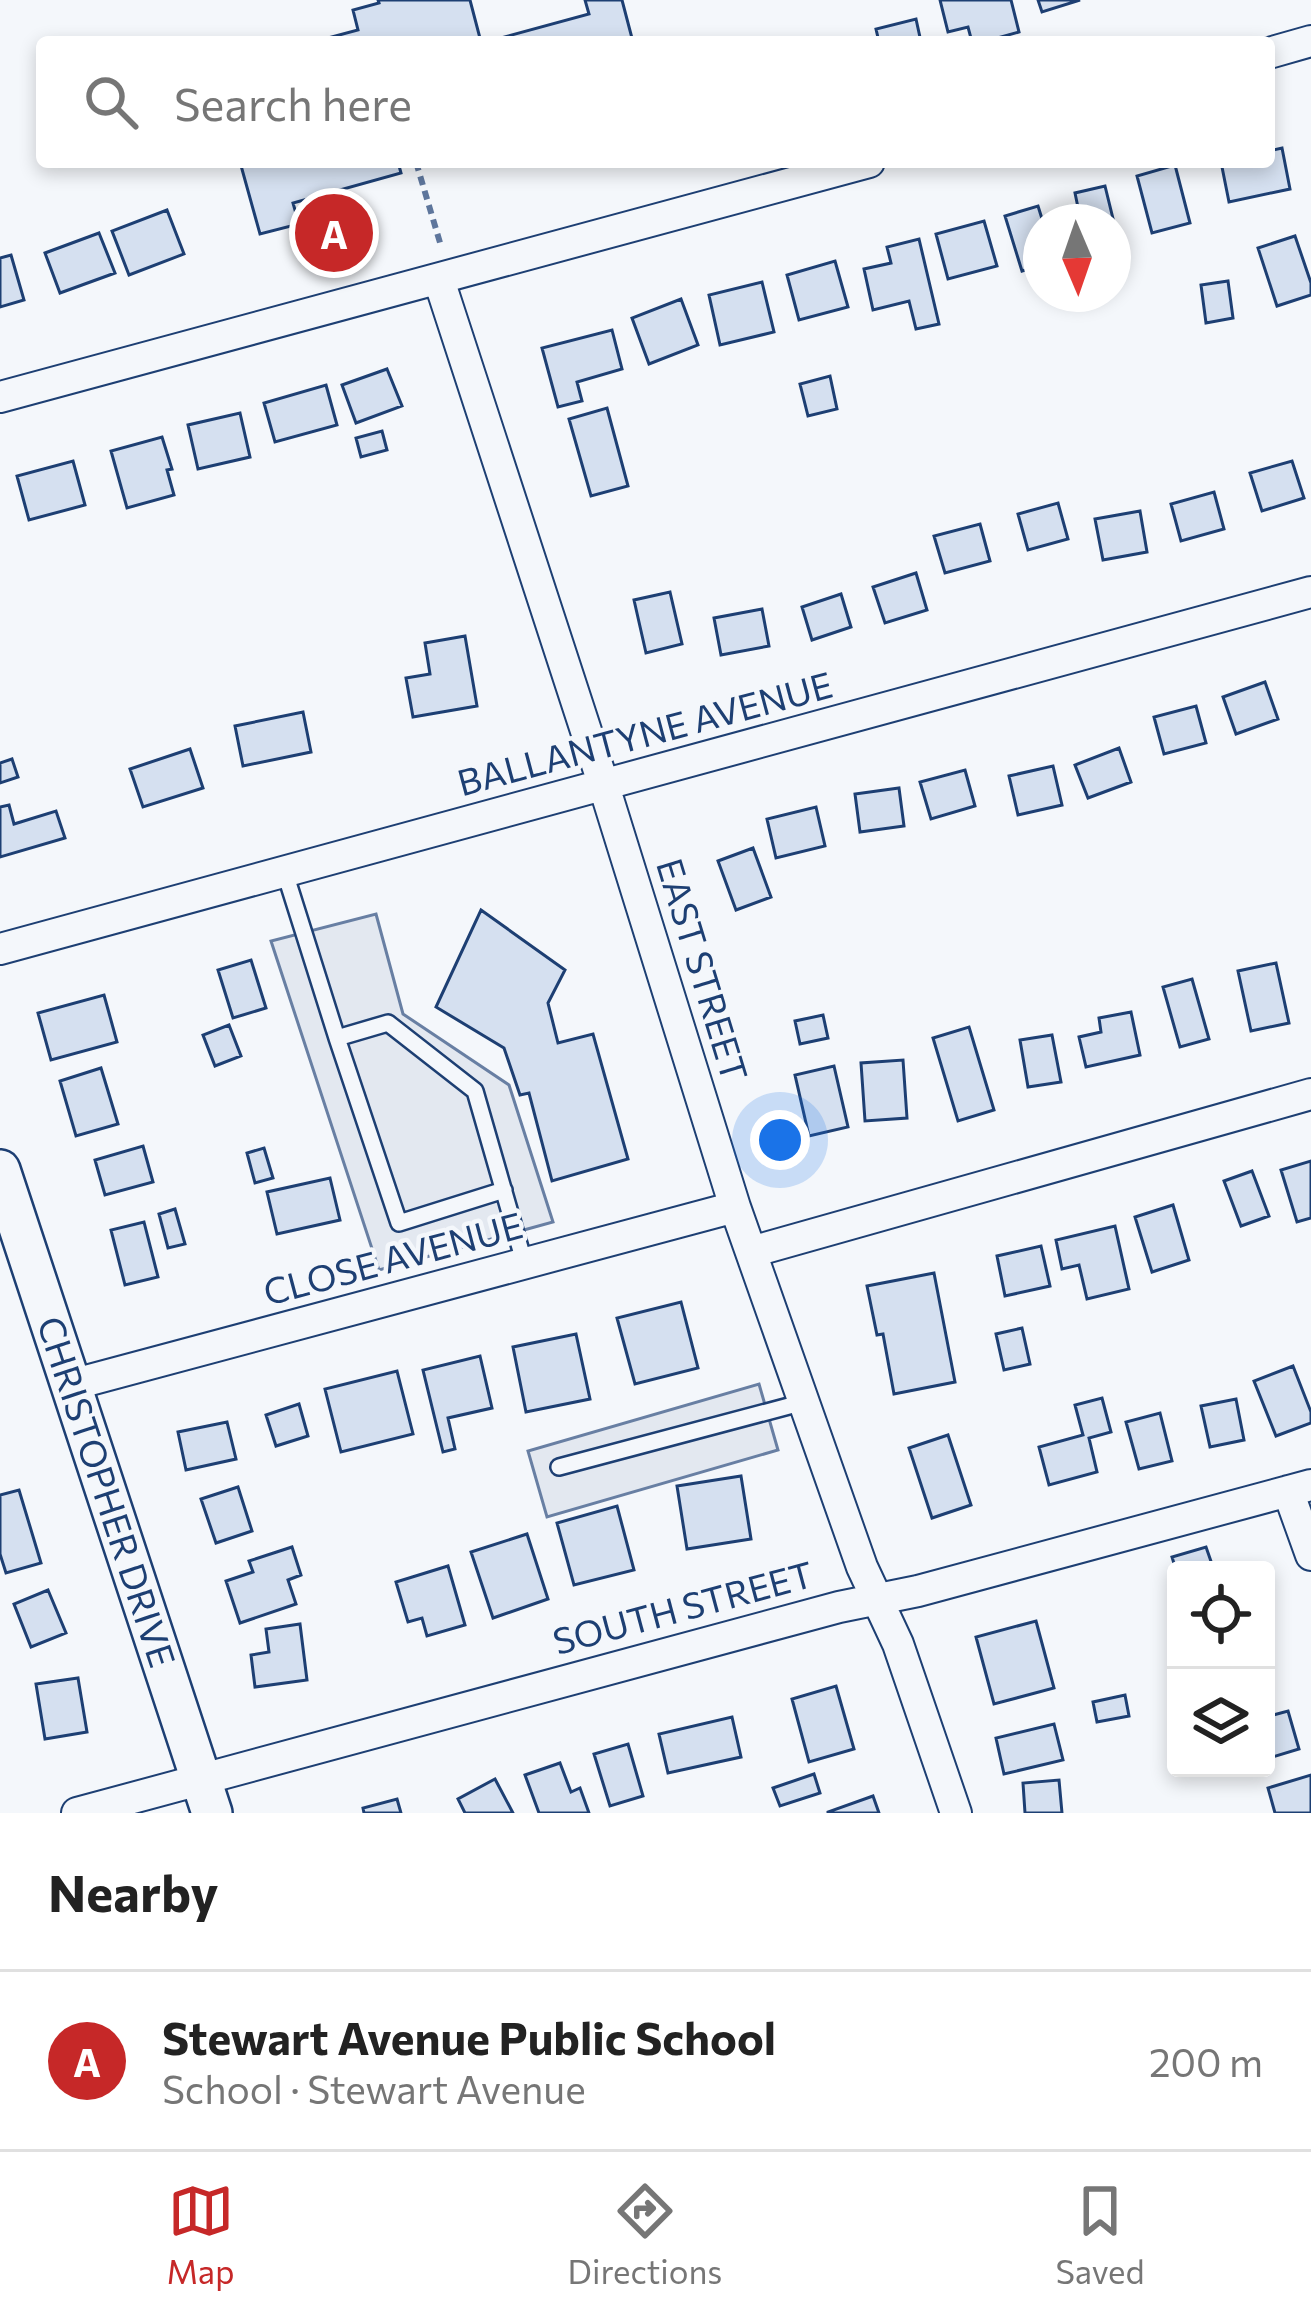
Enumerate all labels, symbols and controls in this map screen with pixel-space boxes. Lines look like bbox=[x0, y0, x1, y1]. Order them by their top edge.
search box bbox=[36, 36, 1275, 168]
icon: search bbox=[78, 69, 144, 135]
text: Search here bbox=[174, 75, 412, 130]
pin: A bbox=[295, 188, 373, 278]
north arrow bbox=[1023, 204, 1131, 312]
street label: BALLANTYNE AVENUE bbox=[452, 661, 837, 803]
street label: EAST STREET bbox=[649, 853, 759, 1086]
your location bbox=[750, 1110, 810, 1170]
street label: CLOSE AVENUE bbox=[258, 1201, 527, 1313]
street label: CHRISTOPHER DRIVE bbox=[30, 1310, 186, 1672]
street label: SOUTH STREET bbox=[548, 1550, 817, 1662]
map controls bbox=[1167, 1561, 1275, 1777]
button: locate bbox=[1167, 1561, 1275, 1669]
button: layers bbox=[1167, 1669, 1275, 1777]
text: Nearby bbox=[48, 1860, 218, 1923]
text: Stewart Avenue Public School bbox=[162, 2009, 776, 2064]
text: A bbox=[73, 2037, 101, 2085]
text: 200 m bbox=[1149, 2037, 1263, 2085]
text: School · Stewart Avenue bbox=[162, 2064, 586, 2112]
tab: Map bbox=[167, 2178, 235, 2291]
tab: Directions bbox=[568, 2178, 722, 2291]
tab: Saved bbox=[1055, 2178, 1144, 2291]

